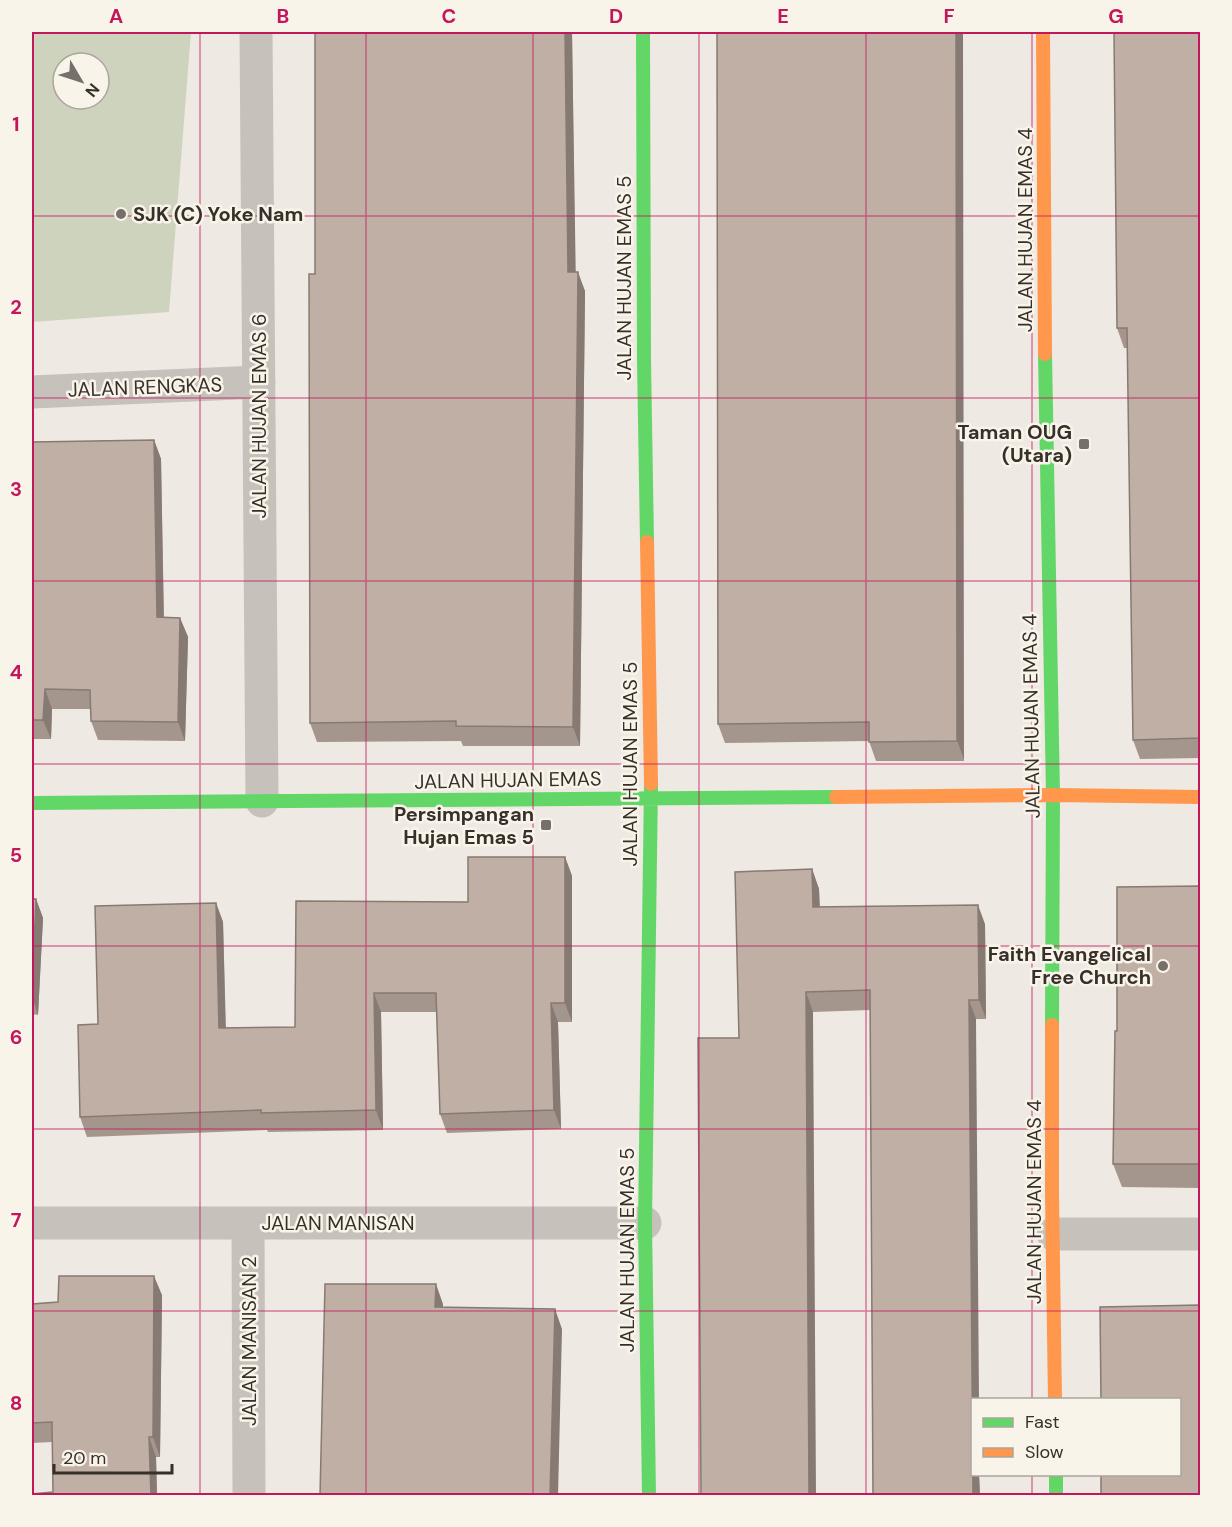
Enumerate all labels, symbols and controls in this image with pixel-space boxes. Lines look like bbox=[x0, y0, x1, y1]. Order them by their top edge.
text: A bbox=[109, 3, 123, 29]
text: B bbox=[277, 3, 289, 29]
text: C bbox=[442, 3, 456, 29]
text: D bbox=[609, 3, 623, 29]
text: E bbox=[777, 3, 789, 29]
text: F bbox=[943, 3, 955, 29]
text: G bbox=[1108, 3, 1124, 29]
north arrow bbox=[51, 51, 111, 111]
text: N bbox=[80, 79, 104, 101]
text: 1 bbox=[12, 111, 20, 137]
street label: JALAN HUJAN EMAS 4 bbox=[1012, 128, 1038, 332]
street label: JALAN HUJAN EMAS 5 bbox=[611, 176, 637, 380]
place label: SJK (C) Yoke Nam bbox=[133, 201, 303, 227]
marker: SJK (C) Yoke Nam bbox=[114, 207, 128, 221]
text: 2 bbox=[10, 294, 22, 320]
street label: JALAN HUJAN EMAS 6 bbox=[246, 313, 272, 519]
street label: JALAN RENGKAS bbox=[67, 371, 223, 403]
place label: Taman OUG (Utara) bbox=[958, 419, 1072, 468]
marker: Taman OUG (Utara) bbox=[1077, 437, 1091, 451]
text: 3 bbox=[10, 476, 22, 502]
street label: JALAN HUJAN EMAS 4 bbox=[1016, 613, 1046, 819]
text: 4 bbox=[10, 659, 23, 685]
street label: JALAN HUJAN EMAS 5 bbox=[617, 662, 643, 866]
street label: JALAN HUJAN EMAS bbox=[414, 765, 602, 795]
place label: Persimpangan Hujan Emas 5 bbox=[394, 801, 534, 850]
marker: Persimpangan Hujan Emas 5 bbox=[539, 818, 553, 832]
text: 5 bbox=[10, 842, 22, 868]
place label: Faith Evangelical Free Church bbox=[988, 941, 1151, 990]
marker: Faith Evangelical Free Church bbox=[1156, 959, 1170, 973]
text: 6 bbox=[10, 1024, 22, 1050]
street label: JALAN HUJAN EMAS 4 bbox=[1021, 1100, 1047, 1304]
street label: JALAN HUJAN EMAS 5 bbox=[614, 1148, 640, 1352]
text: 7 bbox=[11, 1207, 22, 1233]
street label: JALAN MANISAN bbox=[262, 1210, 414, 1236]
street label: JALAN MANISAN 2 bbox=[236, 1256, 262, 1426]
text: 8 bbox=[10, 1390, 22, 1416]
legend bbox=[971, 1398, 1181, 1476]
text: Fast bbox=[1025, 1410, 1060, 1434]
scale bar bbox=[54, 1437, 172, 1475]
text: Slow bbox=[1025, 1440, 1064, 1464]
text: 20 m bbox=[63, 1446, 106, 1470]

